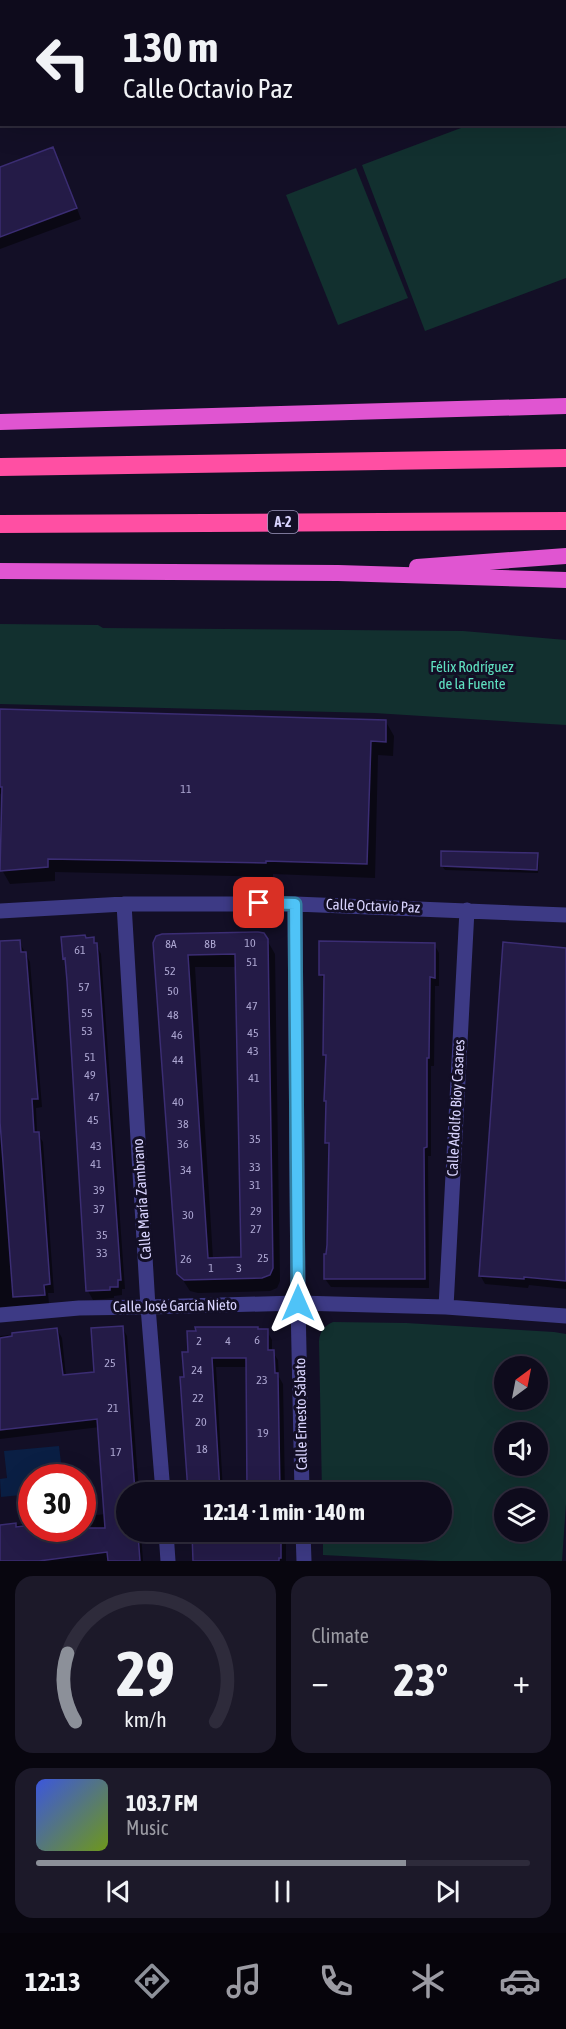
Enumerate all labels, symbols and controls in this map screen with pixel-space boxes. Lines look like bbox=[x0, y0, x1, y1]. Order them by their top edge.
text: 130 m bbox=[123, 23, 218, 71]
icon: left bbox=[24, 24, 102, 102]
text: Calle Octavio Paz bbox=[123, 73, 292, 104]
road number: A-2 bbox=[268, 511, 298, 533]
park label: Félix Rodríguez de la Fuente bbox=[430, 658, 514, 692]
house number: 11 bbox=[180, 782, 192, 796]
pin bbox=[233, 877, 284, 928]
icon: arrive bbox=[242, 886, 275, 919]
street label: Calle Octavio Paz bbox=[326, 895, 421, 916]
house number: 10 bbox=[244, 936, 256, 950]
house number: 8A bbox=[165, 937, 177, 951]
house number: 8B bbox=[204, 937, 216, 951]
house number: 61 bbox=[74, 943, 86, 957]
house number: 51 bbox=[246, 955, 258, 969]
house number: 52 bbox=[164, 964, 176, 978]
house number: 57 bbox=[78, 980, 90, 994]
house number: 50 bbox=[167, 984, 179, 998]
house number: 47 bbox=[246, 999, 258, 1013]
house number: 55 bbox=[81, 1006, 93, 1020]
house number: 48 bbox=[167, 1008, 179, 1022]
house number: 53 bbox=[81, 1024, 93, 1038]
house number: 45 bbox=[247, 1026, 259, 1040]
house number: 46 bbox=[171, 1028, 183, 1042]
street label: Calle Adolfo Bioy Casares bbox=[443, 1039, 468, 1177]
house number: 43 bbox=[247, 1044, 259, 1058]
house number: 51 bbox=[84, 1050, 96, 1064]
house number: 44 bbox=[172, 1053, 184, 1067]
house number: 49 bbox=[84, 1068, 96, 1082]
house number: 41 bbox=[248, 1071, 260, 1085]
house number: 47 bbox=[88, 1090, 100, 1104]
house number: 40 bbox=[172, 1095, 184, 1109]
house number: 45 bbox=[87, 1113, 99, 1127]
house number: 38 bbox=[177, 1117, 189, 1131]
house number: 35 bbox=[249, 1132, 261, 1146]
house number: 36 bbox=[177, 1137, 189, 1151]
street label: Calle María Zambrano bbox=[129, 1138, 154, 1260]
house number: 43 bbox=[90, 1139, 102, 1153]
house number: 41 bbox=[90, 1157, 102, 1171]
house number: 33 bbox=[249, 1160, 261, 1174]
house number: 34 bbox=[180, 1163, 192, 1177]
house number: 31 bbox=[249, 1178, 261, 1192]
house number: 39 bbox=[93, 1183, 105, 1197]
house number: 37 bbox=[93, 1202, 105, 1216]
house number: 29 bbox=[250, 1204, 262, 1218]
house number: 30 bbox=[182, 1208, 194, 1222]
house number: 27 bbox=[250, 1222, 262, 1236]
house number: 35 bbox=[96, 1228, 108, 1242]
house number: 33 bbox=[96, 1246, 108, 1260]
house number: 25 bbox=[257, 1251, 269, 1265]
house number: 26 bbox=[180, 1252, 192, 1266]
house number: 1 bbox=[208, 1261, 214, 1275]
house number: 3 bbox=[236, 1261, 242, 1275]
position arrow bbox=[266, 1271, 330, 1335]
street label: Calle José García Nieto bbox=[113, 1296, 237, 1315]
house number: 6 bbox=[254, 1333, 260, 1347]
house number: 2 bbox=[196, 1334, 202, 1348]
house number: 4 bbox=[225, 1334, 231, 1348]
house number: 25 bbox=[104, 1356, 116, 1370]
north arrow bbox=[494, 1356, 548, 1410]
map controls bbox=[494, 1356, 548, 1542]
street label: Calle Ernesto Sábato bbox=[291, 1358, 310, 1470]
house number: 24 bbox=[191, 1363, 203, 1377]
house number: 23 bbox=[256, 1373, 268, 1387]
house number: 22 bbox=[192, 1391, 204, 1405]
house number: 21 bbox=[107, 1401, 119, 1415]
house number: 20 bbox=[195, 1415, 207, 1429]
button: sound bbox=[494, 1422, 548, 1476]
house number: 19 bbox=[257, 1426, 269, 1440]
house number: 18 bbox=[196, 1442, 208, 1456]
house number: 17 bbox=[110, 1445, 122, 1459]
speed limit sign: 30 bbox=[18, 1464, 96, 1542]
button: layers bbox=[494, 1488, 548, 1542]
text: 12:14 · 1 min · 140 m bbox=[203, 1499, 365, 1525]
text: Climate bbox=[312, 1624, 369, 1647]
text: 29 bbox=[116, 1638, 175, 1709]
text: 23° bbox=[393, 1654, 448, 1706]
text: − bbox=[312, 1662, 329, 1700]
text: + bbox=[513, 1662, 530, 1700]
text: km/h bbox=[124, 1707, 167, 1732]
text: 103.7 FM bbox=[126, 1790, 198, 1816]
text: Music bbox=[126, 1816, 168, 1839]
icon: previous bbox=[102, 1875, 135, 1908]
icon: pause bbox=[266, 1875, 299, 1908]
icon: next bbox=[431, 1875, 464, 1908]
icon: directions bbox=[131, 1960, 173, 2002]
icon: music bbox=[223, 1960, 265, 2002]
icon: phone bbox=[315, 1960, 357, 2002]
icon: climate bbox=[407, 1960, 449, 2002]
icon: car bbox=[499, 1960, 541, 2002]
text: 12:13 bbox=[25, 1966, 81, 1997]

